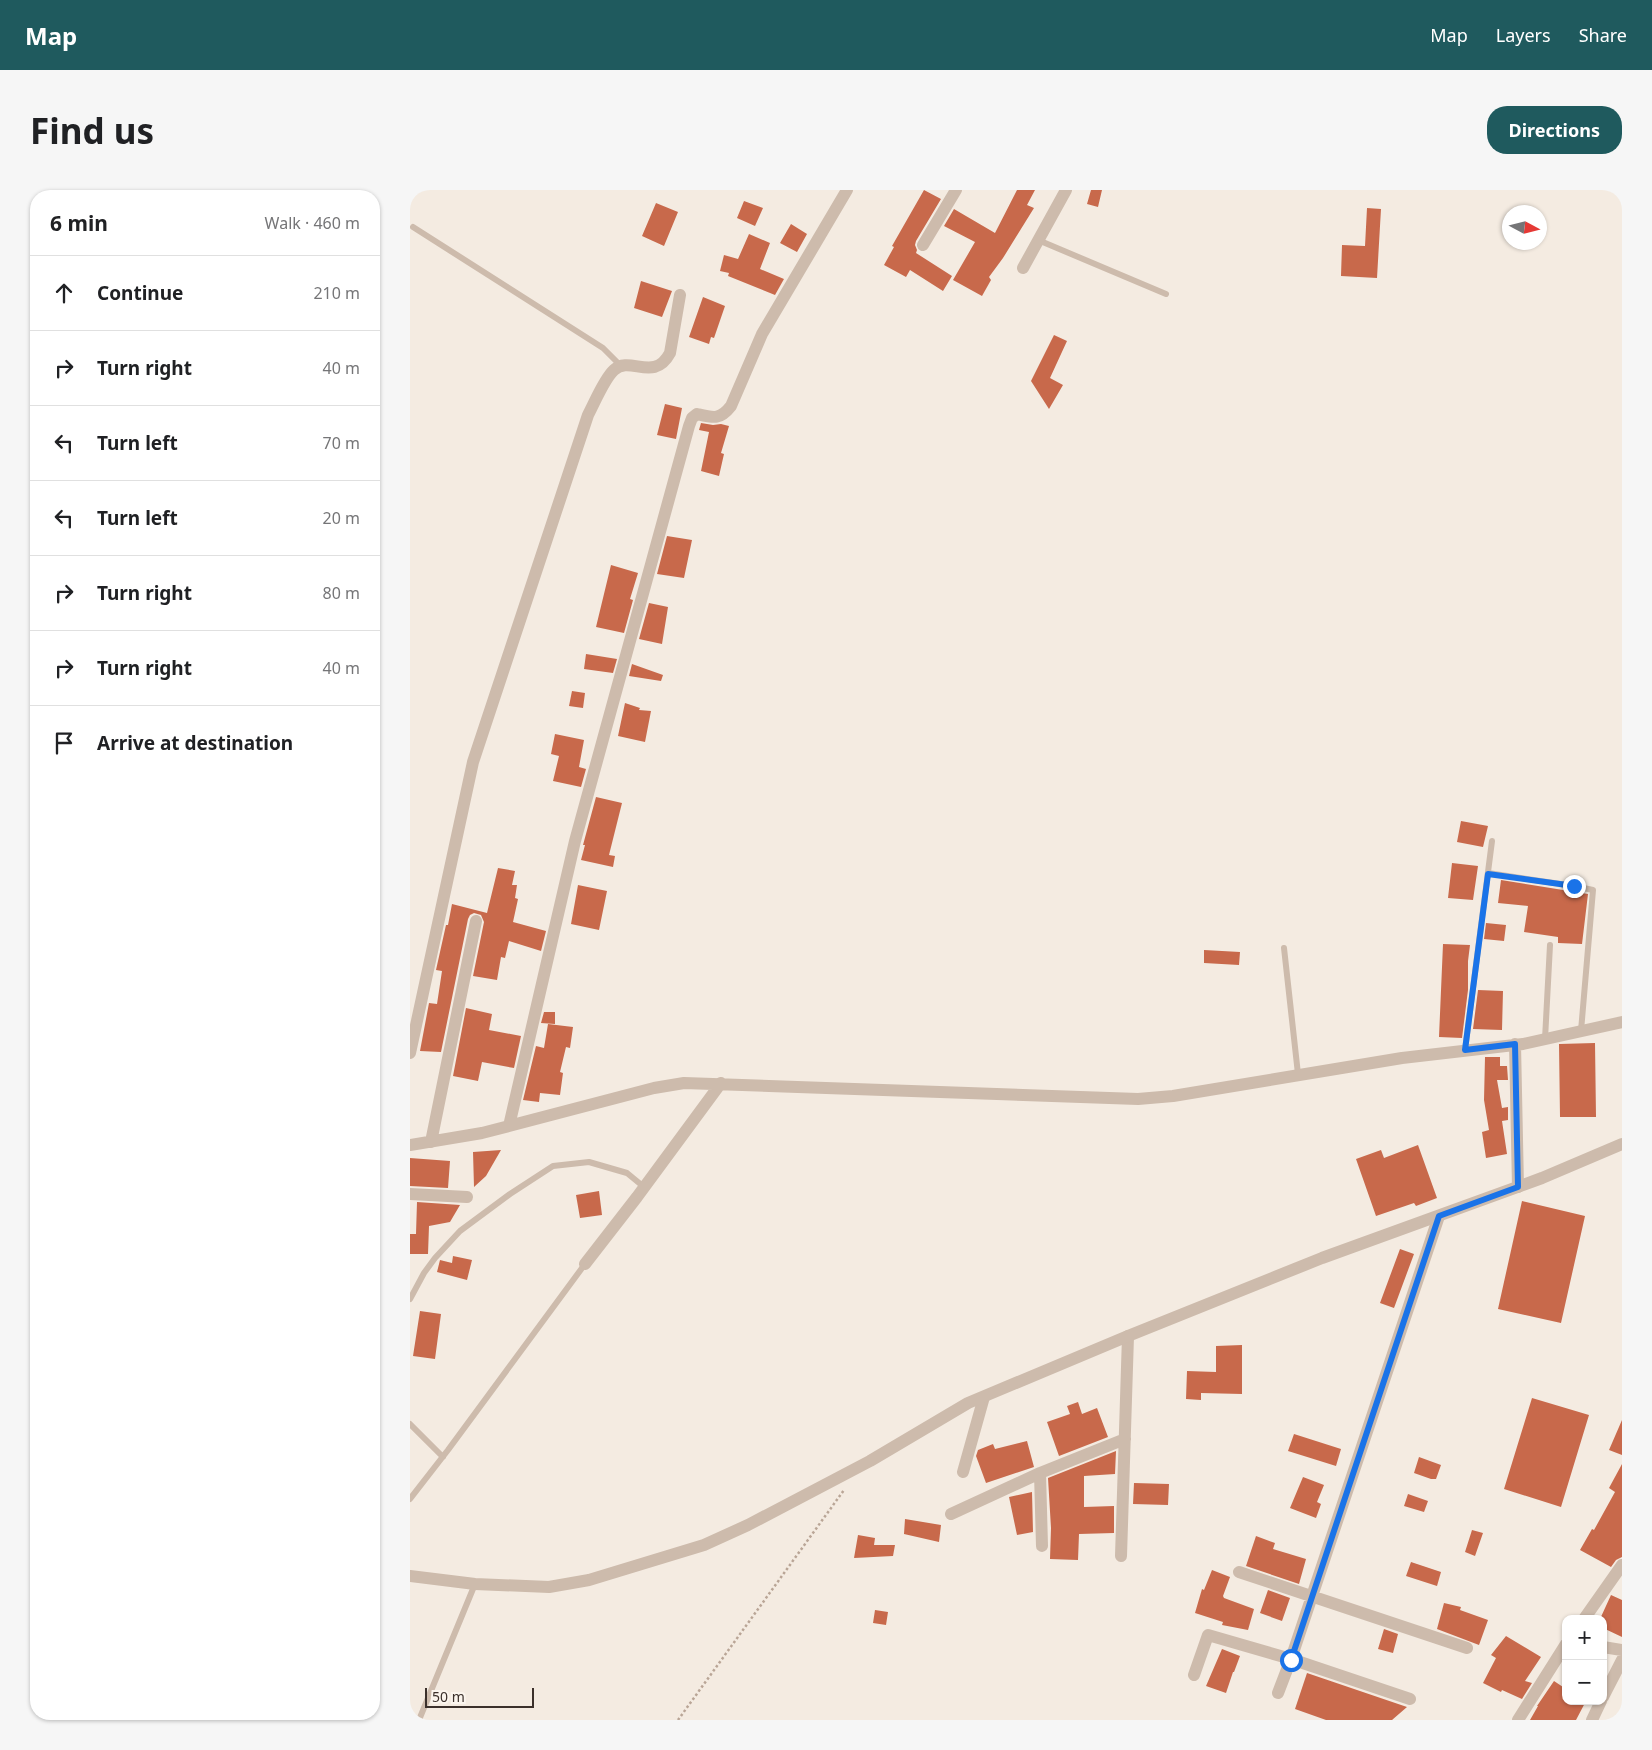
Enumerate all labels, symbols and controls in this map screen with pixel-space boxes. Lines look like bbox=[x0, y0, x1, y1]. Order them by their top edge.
text: Map bbox=[25, 19, 77, 52]
text: Map bbox=[1430, 23, 1468, 47]
text: Layers bbox=[1496, 23, 1551, 47]
text: Share bbox=[1579, 23, 1627, 47]
button: Directions bbox=[1487, 106, 1622, 154]
text: Find us bbox=[30, 107, 154, 154]
north arrow bbox=[1502, 205, 1547, 250]
text: 6 min bbox=[50, 209, 108, 237]
text: Walk · 460 m bbox=[265, 212, 360, 234]
icon: ahead bbox=[50, 279, 78, 307]
text: Continue bbox=[97, 280, 183, 306]
text: 210 m bbox=[313, 282, 360, 304]
icon: right bbox=[50, 354, 78, 382]
text: Turn right bbox=[97, 355, 192, 381]
text: 40 m bbox=[323, 357, 360, 379]
icon: left bbox=[50, 429, 78, 457]
text: Turn left bbox=[97, 430, 178, 456]
text: 70 m bbox=[323, 432, 360, 454]
icon: left bbox=[50, 504, 78, 532]
text: Turn left bbox=[97, 505, 178, 531]
text: 20 m bbox=[323, 507, 360, 529]
icon: right bbox=[50, 579, 78, 607]
text: Turn right bbox=[97, 580, 192, 606]
text: 80 m bbox=[323, 582, 360, 604]
icon: right bbox=[50, 654, 78, 682]
text: Turn right bbox=[97, 655, 192, 681]
text: 40 m bbox=[323, 657, 360, 679]
icon: arrive bbox=[50, 729, 78, 757]
text: Arrive at destination bbox=[97, 730, 293, 756]
route end bbox=[1563, 875, 1586, 898]
map controls bbox=[1562, 1615, 1607, 1705]
button: + bbox=[1562, 1615, 1607, 1660]
route start bbox=[1280, 1649, 1303, 1672]
button: − bbox=[1562, 1660, 1607, 1705]
scale bar bbox=[425, 1685, 534, 1708]
text: 50 m bbox=[432, 1687, 465, 1706]

